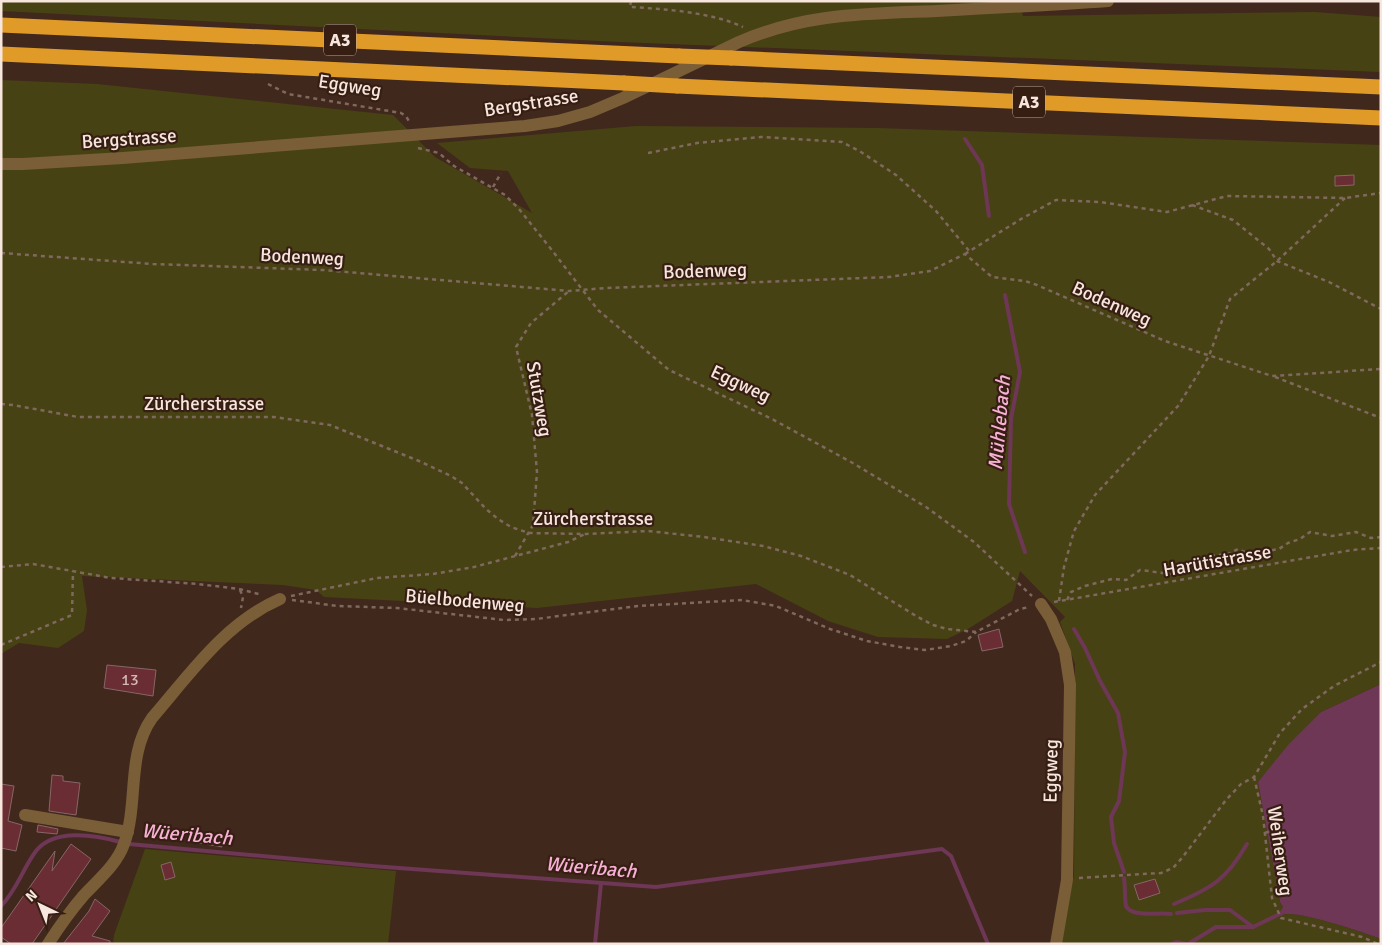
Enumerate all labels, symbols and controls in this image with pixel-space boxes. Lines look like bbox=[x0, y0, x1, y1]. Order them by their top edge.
road number: A3 bbox=[324, 24, 356, 56]
street label: Eggweg bbox=[317, 69, 383, 103]
street label: Bergstrasse bbox=[482, 84, 580, 122]
road number: A3 bbox=[1013, 86, 1045, 118]
street label: Bergstrasse bbox=[81, 124, 178, 154]
street label: Bodenweg bbox=[259, 243, 345, 271]
street label: Bodenweg bbox=[663, 258, 747, 284]
street label: Bodenweg bbox=[1068, 276, 1155, 332]
street label: Stutzweg bbox=[521, 360, 557, 439]
street label: Eggweg bbox=[707, 360, 774, 408]
water label: Mühlebach bbox=[983, 374, 1016, 471]
street label: Zürcherstrasse bbox=[144, 392, 264, 416]
street label: Zürcherstrasse bbox=[533, 507, 653, 531]
street label: Harütistrasse bbox=[1161, 540, 1273, 582]
street label: Büelbodenweg bbox=[404, 584, 525, 618]
house number: 13 bbox=[121, 670, 139, 690]
street label: Eggweg bbox=[1038, 739, 1064, 803]
street label: Weiherweg bbox=[1262, 805, 1298, 898]
water label: Wüeribach bbox=[140, 818, 235, 851]
water label: Wüeribach bbox=[544, 851, 639, 884]
north arrow bbox=[15, 880, 65, 930]
text: N bbox=[22, 886, 41, 905]

